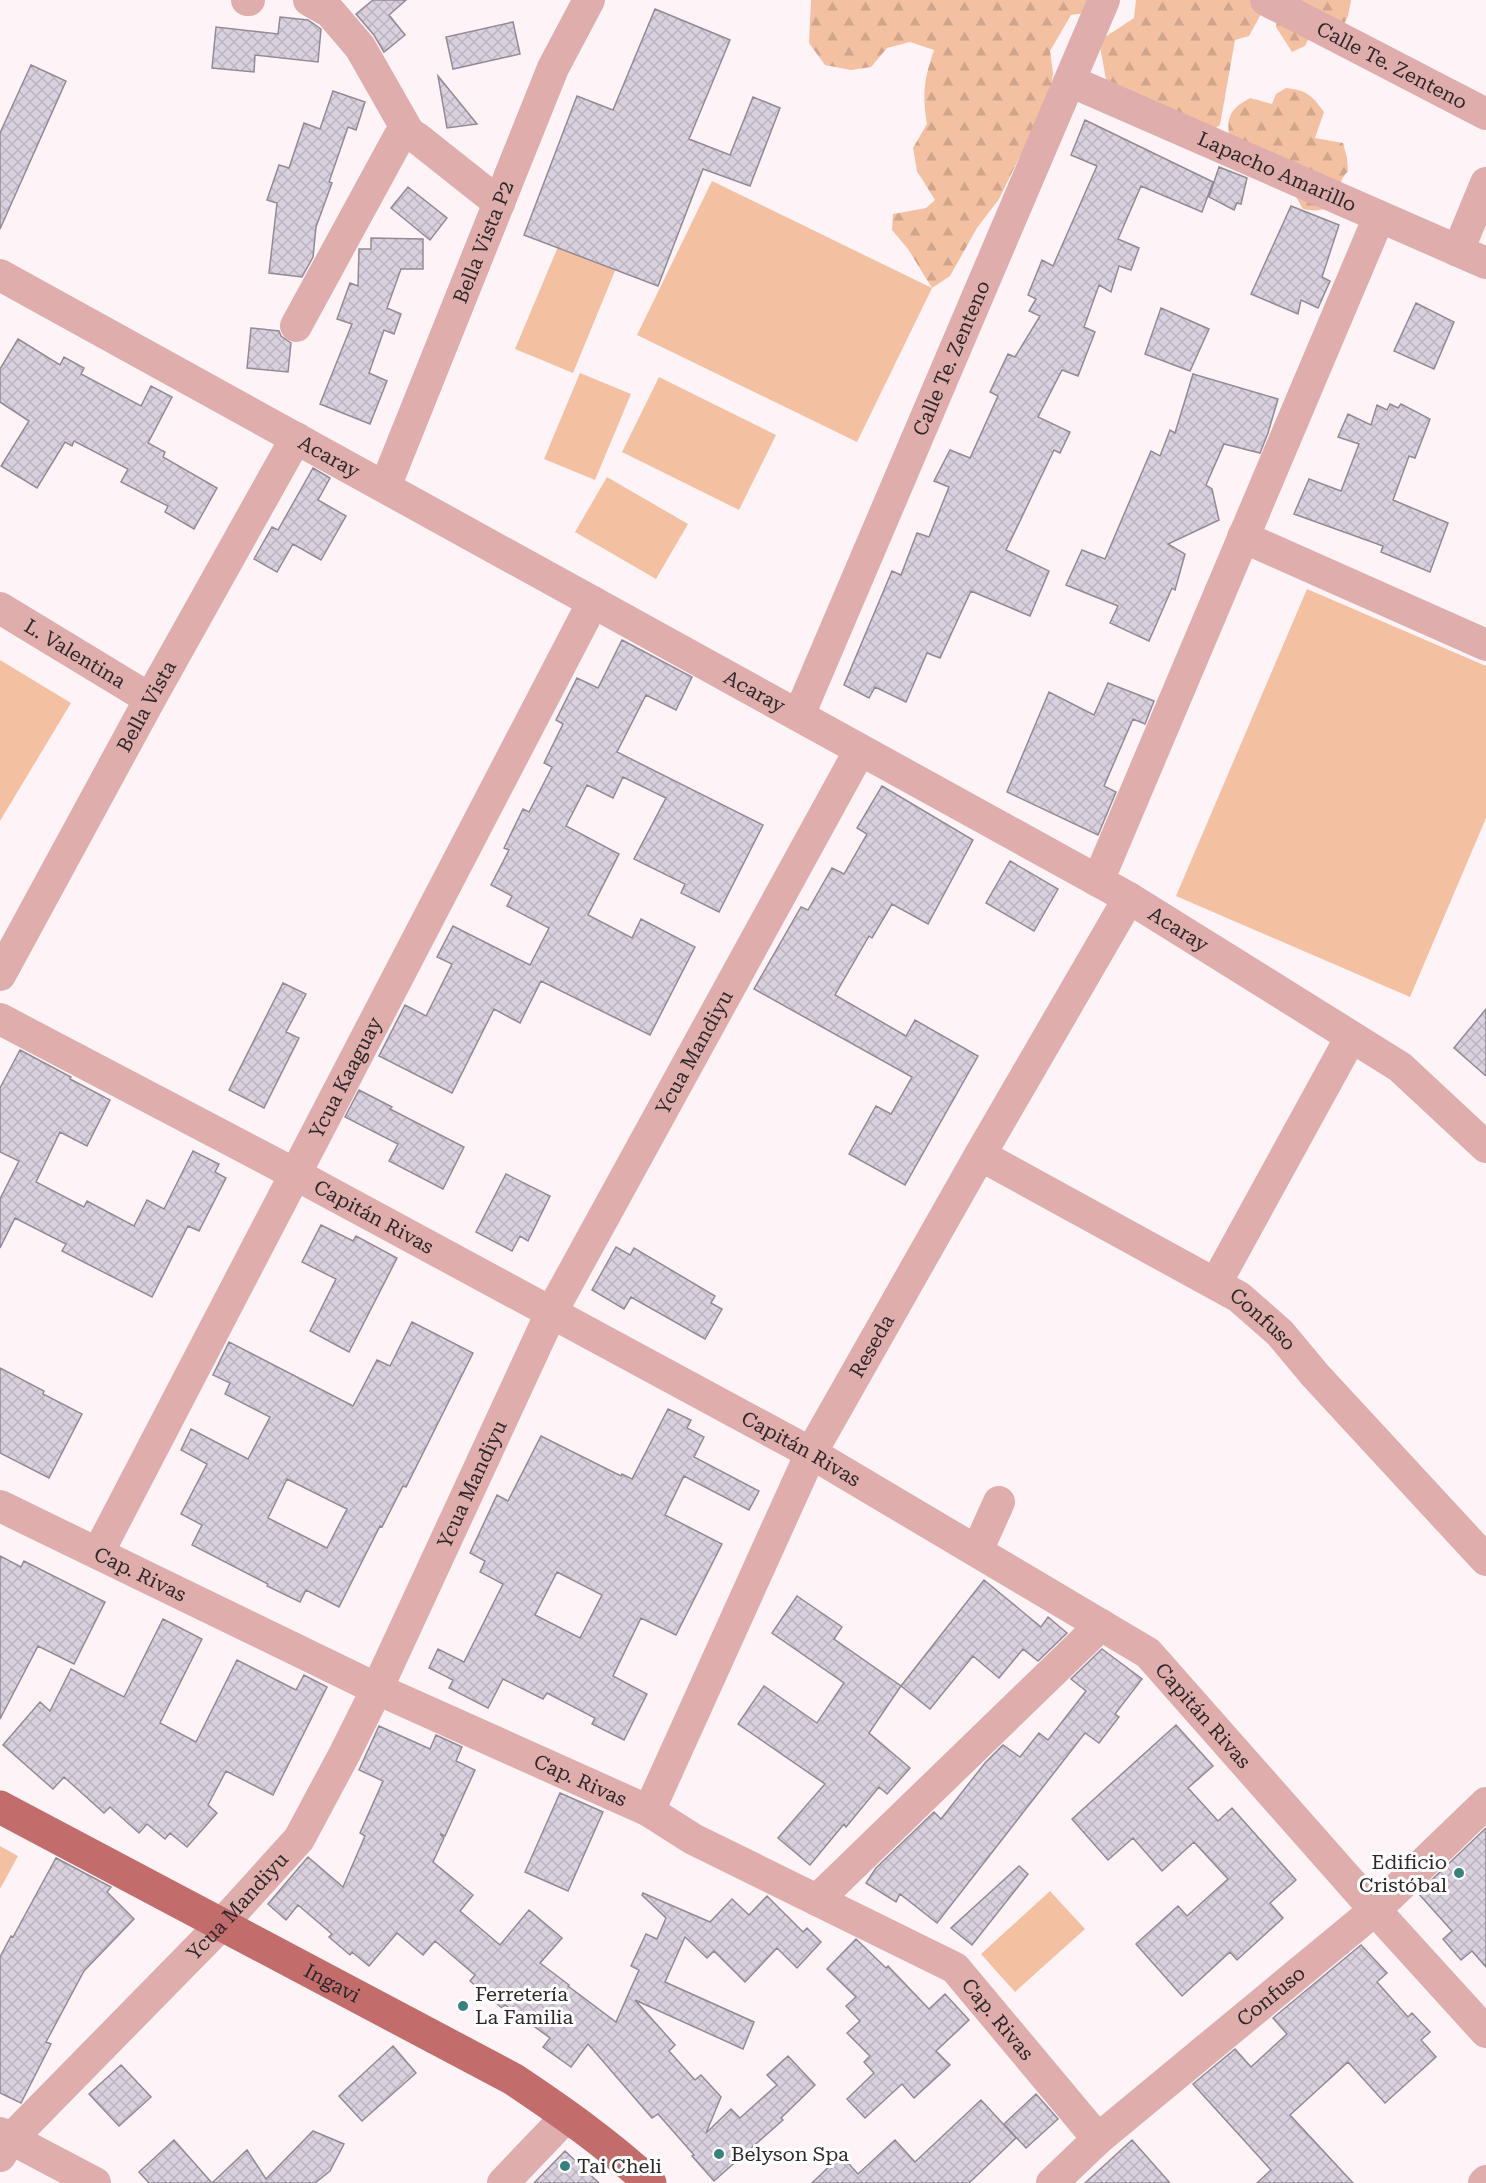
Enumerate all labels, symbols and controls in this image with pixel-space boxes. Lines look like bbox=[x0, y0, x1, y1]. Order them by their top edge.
street label: Calle Te. Zenteno bbox=[1313, 16, 1472, 114]
street label: Lapacho Amarillo bbox=[1194, 126, 1360, 217]
street label: Bella Vista P2 bbox=[448, 177, 519, 307]
street label: Calle Te. Zenteno bbox=[908, 277, 995, 439]
street label: Acaray bbox=[294, 430, 364, 483]
street label: L. Valentina bbox=[20, 614, 130, 694]
street label: Bella Vista bbox=[112, 656, 181, 756]
street label: Acaray bbox=[720, 665, 790, 718]
street label: Acaray bbox=[1144, 901, 1213, 957]
street label: Ycua Mandiyu bbox=[650, 986, 738, 1119]
street label: Ycua Kaaguay bbox=[304, 1013, 387, 1142]
street label: Capitán Rivas bbox=[310, 1175, 438, 1259]
street label: Confuso bbox=[1226, 1283, 1301, 1355]
street label: Reseda bbox=[844, 1310, 899, 1382]
street label: Capitán Rivas bbox=[737, 1406, 865, 1492]
street label: Ycua Mandiyu bbox=[432, 1416, 512, 1552]
street label: Cap. Rivas bbox=[90, 1542, 190, 1607]
street label: Capitán Rivas bbox=[1150, 1658, 1256, 1773]
street label: Cap. Rivas bbox=[530, 1749, 631, 1812]
street label: Ycua Mandiyu bbox=[182, 1847, 293, 1965]
place label: Edificio Cristóbal bbox=[1359, 1850, 1447, 1897]
marker: Edificio Cristóbal bbox=[1452, 1866, 1466, 1880]
street label: Ingavi bbox=[300, 1959, 364, 2008]
street label: Confuso bbox=[1232, 1961, 1310, 2031]
street label: Cap. Rivas bbox=[957, 1973, 1039, 2065]
place label: Ferretería La Familia bbox=[475, 1982, 573, 2029]
marker: Ferretería La Familia bbox=[456, 1999, 470, 2013]
place label: Belyson Spa bbox=[731, 2142, 849, 2166]
marker: Belyson Spa bbox=[712, 2147, 726, 2161]
place label: Tai Cheli bbox=[577, 2154, 662, 2178]
marker: Tai Cheli bbox=[558, 2159, 572, 2173]

